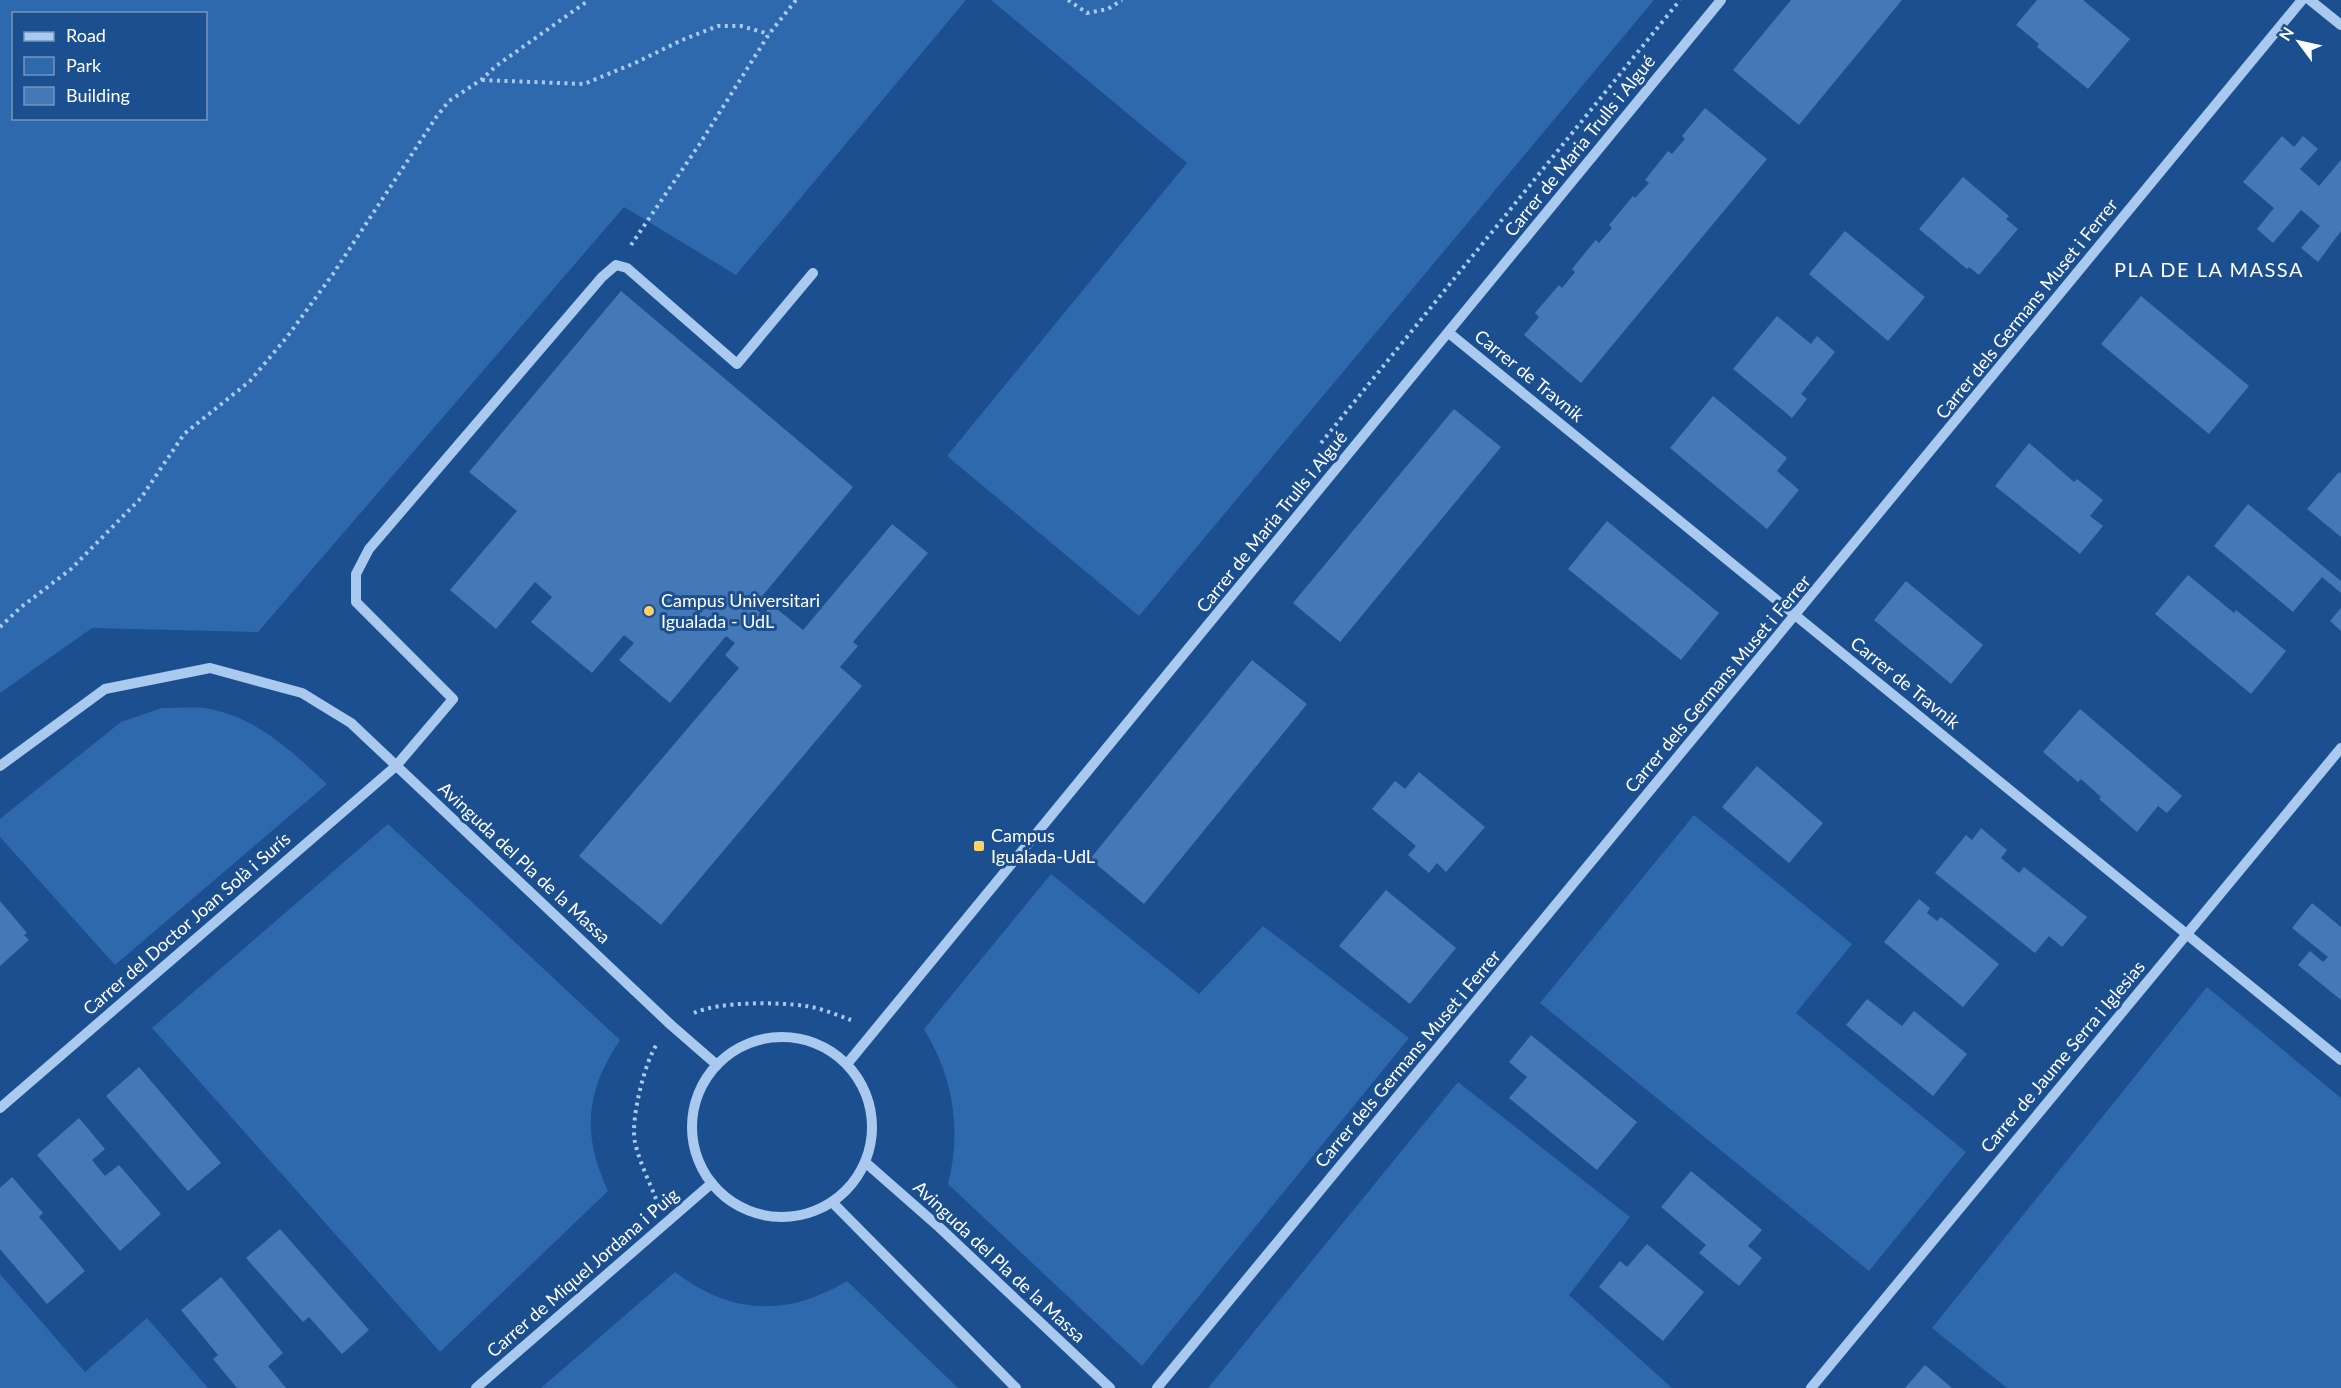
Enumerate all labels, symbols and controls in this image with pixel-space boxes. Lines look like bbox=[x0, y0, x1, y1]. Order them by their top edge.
legend bbox=[12, 12, 207, 120]
north arrow bbox=[2269, 12, 2329, 72]
text: N bbox=[2275, 23, 2297, 44]
text: Road bbox=[66, 24, 106, 46]
street label: Carrer de Maria Trulls i Algué bbox=[1499, 50, 1659, 241]
text: Park bbox=[66, 54, 102, 76]
text: Building bbox=[66, 84, 130, 106]
street label: Carrer dels Germans Muset i Ferrer bbox=[1931, 193, 2122, 423]
district label: PLA DE LA MASSA bbox=[2114, 257, 2304, 281]
street label: Carrer de Travnik bbox=[1471, 324, 1589, 427]
street label: Carrer de Maria Trulls i Algué bbox=[1191, 426, 1351, 617]
street label: Carrer dels Germans Muset i Ferrer bbox=[1620, 570, 1815, 797]
place label: Campus Universitari Igualada - UdL bbox=[661, 589, 820, 632]
marker: Campus Universitari Igualada - UdL bbox=[642, 604, 656, 618]
street label: Carrer de Travnik bbox=[1847, 631, 1965, 734]
street label: Avinguda del Pla de la Massa bbox=[434, 777, 615, 948]
place label: Campus Igualada-UdL bbox=[991, 824, 1095, 867]
street label: Carrer del Doctor Joan Solà i Surís bbox=[78, 827, 295, 1019]
marker: Campus Igualada-UdL bbox=[972, 839, 986, 853]
street label: Carrer dels Germans Muset i Ferrer bbox=[1310, 945, 1505, 1172]
street label: Carrer de Jaume Serra i Iglesias bbox=[1975, 956, 2149, 1157]
street label: Avinguda del Pla de la Massa bbox=[909, 1176, 1090, 1347]
street label: Carrer de Miquel Jordana i Puig bbox=[482, 1183, 683, 1361]

